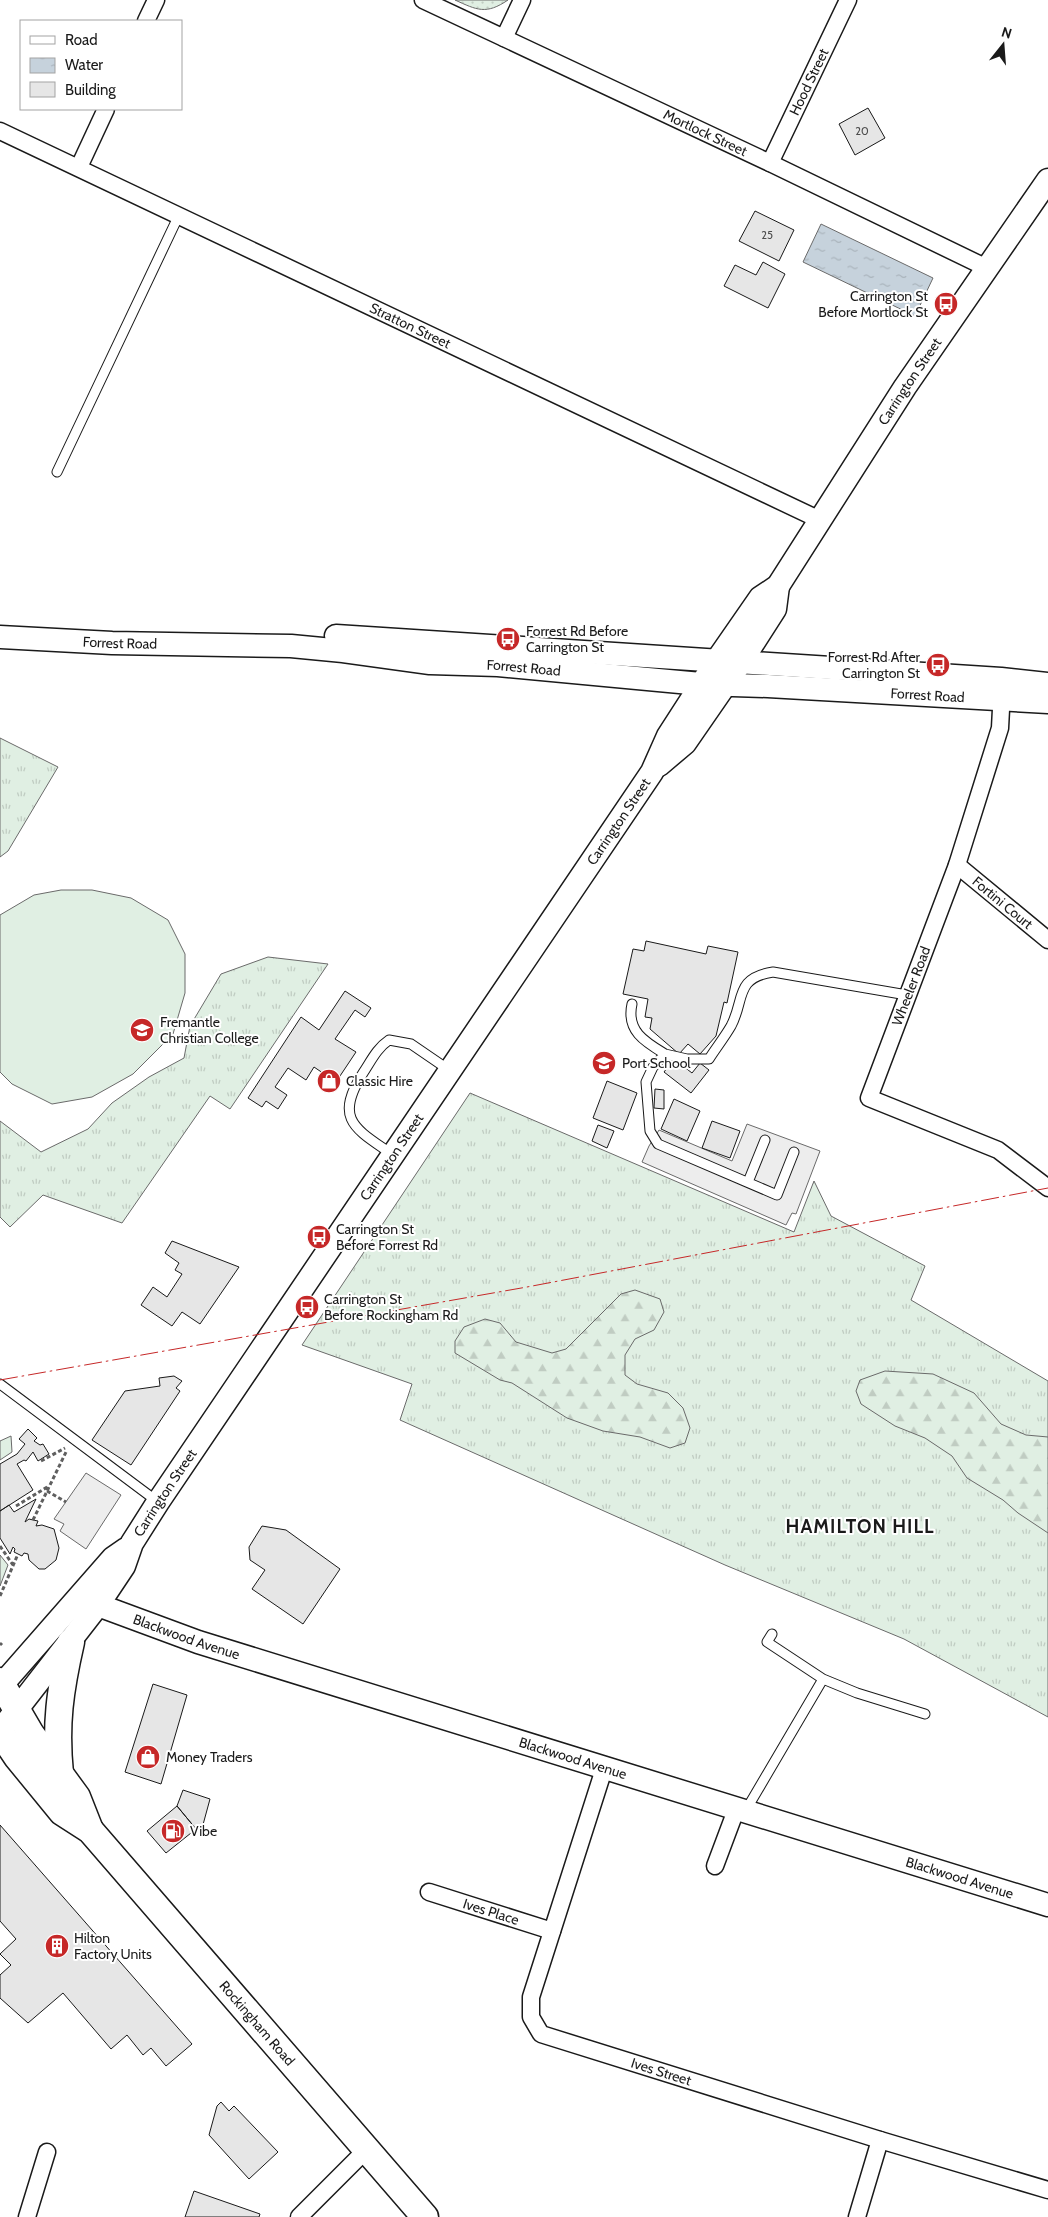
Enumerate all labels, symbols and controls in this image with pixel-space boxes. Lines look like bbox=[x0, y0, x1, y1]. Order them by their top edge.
legend bbox=[20, 20, 182, 110]
north arrow bbox=[978, 20, 1028, 70]
text: N bbox=[999, 23, 1014, 43]
text: Road bbox=[65, 31, 98, 49]
street label: Hood Street bbox=[785, 45, 833, 118]
text: Water bbox=[65, 56, 103, 74]
text: Building bbox=[65, 81, 116, 99]
street label: Mortlock Street bbox=[660, 105, 751, 160]
house number: 20 bbox=[855, 124, 869, 138]
house number: 25 bbox=[761, 228, 773, 242]
place label: Carrington St Before Mortlock St bbox=[818, 287, 928, 321]
bus stop icon: Carrington St Before Mortlock St bbox=[933, 291, 959, 317]
street label: Stratton Street bbox=[367, 299, 454, 353]
street label: Carrington Street bbox=[874, 334, 945, 429]
place label: Forrest Rd Before Carrington St bbox=[526, 622, 628, 656]
bus stop icon: Forrest Rd Before Carrington St bbox=[495, 626, 521, 652]
street label: Forrest Road bbox=[82, 632, 157, 653]
place label: Forrest Rd After Carrington St bbox=[828, 648, 921, 682]
bus stop icon: Forrest Rd After Carrington St bbox=[925, 652, 951, 678]
street label: Forrest Road bbox=[486, 656, 561, 680]
street label: Forrest Road bbox=[890, 684, 965, 706]
street label: Carrington Street bbox=[583, 774, 654, 869]
street label: Fortini Court bbox=[969, 872, 1037, 933]
street label: Wheeler Road bbox=[888, 944, 934, 1028]
place label: Fremantle Christian College bbox=[160, 1013, 259, 1047]
school or university icon: Fremantle Christian College bbox=[129, 1017, 155, 1043]
school or university icon: Port School bbox=[591, 1050, 617, 1076]
place label: Port School bbox=[622, 1054, 691, 1072]
shop icon: Classic Hire bbox=[316, 1068, 342, 1094]
place label: Classic Hire bbox=[346, 1072, 413, 1090]
street label: Carrington Street bbox=[356, 1110, 428, 1204]
place label: Carrington St Before Forrest Rd bbox=[336, 1220, 438, 1254]
bus stop icon: Carrington St Before Forrest Rd bbox=[306, 1224, 332, 1250]
place label: Carrington St Before Rockingham Rd bbox=[324, 1290, 458, 1324]
bus stop icon: Carrington St Before Rockingham Rd bbox=[294, 1294, 320, 1320]
street label: Carrington Street bbox=[129, 1445, 201, 1540]
district label: HAMILTON HILL bbox=[786, 1515, 934, 1538]
street label: Blackwood Avenue bbox=[131, 1610, 242, 1663]
street label: Blackwood Avenue bbox=[517, 1733, 629, 1783]
shop icon: Money Traders bbox=[135, 1744, 161, 1770]
place label: Money Traders bbox=[166, 1748, 253, 1766]
fuel station icon: Vibe bbox=[160, 1818, 186, 1844]
place label: Vibe bbox=[190, 1822, 217, 1840]
street label: Blackwood Avenue bbox=[904, 1853, 1016, 1903]
street label: Ives Place bbox=[461, 1894, 521, 1929]
place label: Hilton Factory Units bbox=[74, 1929, 152, 1963]
building icon: Hilton Factory Units bbox=[44, 1933, 70, 1959]
street label: Rockingham Road bbox=[216, 1977, 299, 2069]
street label: Ives Street bbox=[629, 2054, 694, 2090]

